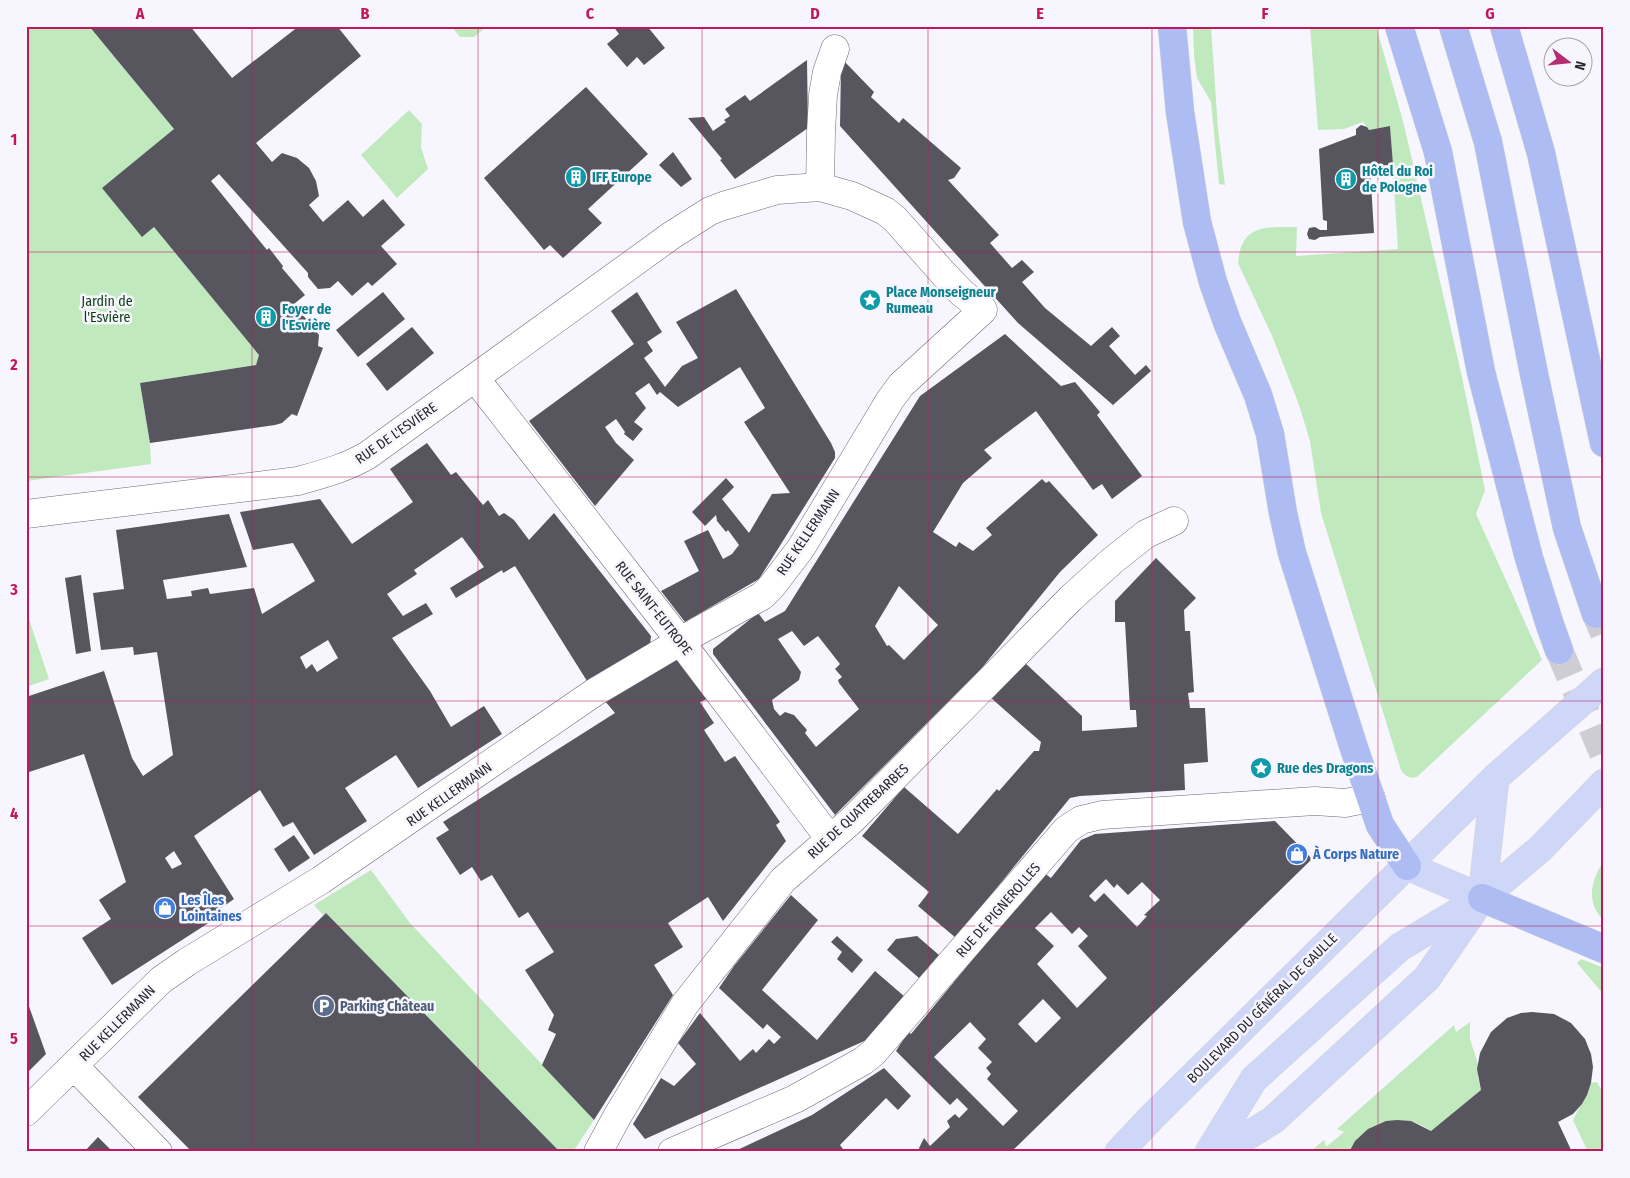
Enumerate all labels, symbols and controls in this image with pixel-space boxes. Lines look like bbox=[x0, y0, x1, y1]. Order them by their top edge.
text: A bbox=[135, 4, 145, 23]
text: B bbox=[361, 4, 370, 23]
text: C bbox=[586, 4, 595, 23]
text: D bbox=[810, 4, 820, 23]
text: E bbox=[1036, 4, 1044, 23]
text: F bbox=[1261, 4, 1269, 23]
text: G bbox=[1485, 4, 1495, 23]
north arrow bbox=[1542, 38, 1592, 88]
text: N bbox=[1571, 59, 1589, 72]
text: 1 bbox=[11, 130, 17, 149]
place label: Hôtel du Roi de Pologne bbox=[1362, 163, 1433, 196]
building icon: IFF Europe bbox=[564, 165, 588, 189]
building icon: Hôtel du Roi de Pologne bbox=[1334, 167, 1358, 191]
place label: IFF Europe bbox=[592, 169, 652, 186]
place label: Place Monseigneur Rumeau bbox=[886, 284, 996, 317]
place icon: Place Monseigneur Rumeau bbox=[858, 288, 882, 312]
park label: Jardin de l'Esvière bbox=[81, 293, 133, 326]
place label: Foyer de l'Esvière bbox=[282, 301, 331, 334]
building icon: Foyer de l'Esvière bbox=[254, 305, 278, 329]
text: 2 bbox=[9, 355, 18, 374]
street label: RUE DE L'ESVIÈRE bbox=[352, 398, 441, 468]
street label: RUE KELLERMANN bbox=[773, 486, 844, 579]
street label: RUE SAINT-EUTROPE bbox=[612, 558, 696, 659]
text: 3 bbox=[9, 580, 18, 599]
place icon: Rue des Dragons bbox=[1249, 756, 1273, 780]
street label: RUE KELLERMANN bbox=[403, 759, 495, 830]
street label: RUE DE QUATREBARBES bbox=[804, 760, 912, 862]
place label: Rue des Dragons bbox=[1277, 760, 1373, 777]
text: 4 bbox=[10, 804, 18, 823]
shop icon: À Corps Nature bbox=[1285, 842, 1309, 866]
place label: À Corps Nature bbox=[1312, 845, 1399, 863]
street label: RUE DE PIGNEROLLES bbox=[953, 860, 1044, 961]
place label: Les Îles Lointaines bbox=[181, 891, 242, 925]
shop icon: Les Îles Lointaines bbox=[153, 896, 177, 920]
street label: BOULEVARD DU GÉNÉRAL DE GAULLE bbox=[1183, 929, 1341, 1087]
street label: RUE KELLERMANN bbox=[76, 982, 159, 1065]
parking icon: Parking Château bbox=[312, 994, 336, 1018]
place label: Parking Château bbox=[340, 998, 434, 1015]
text: 5 bbox=[10, 1029, 18, 1048]

